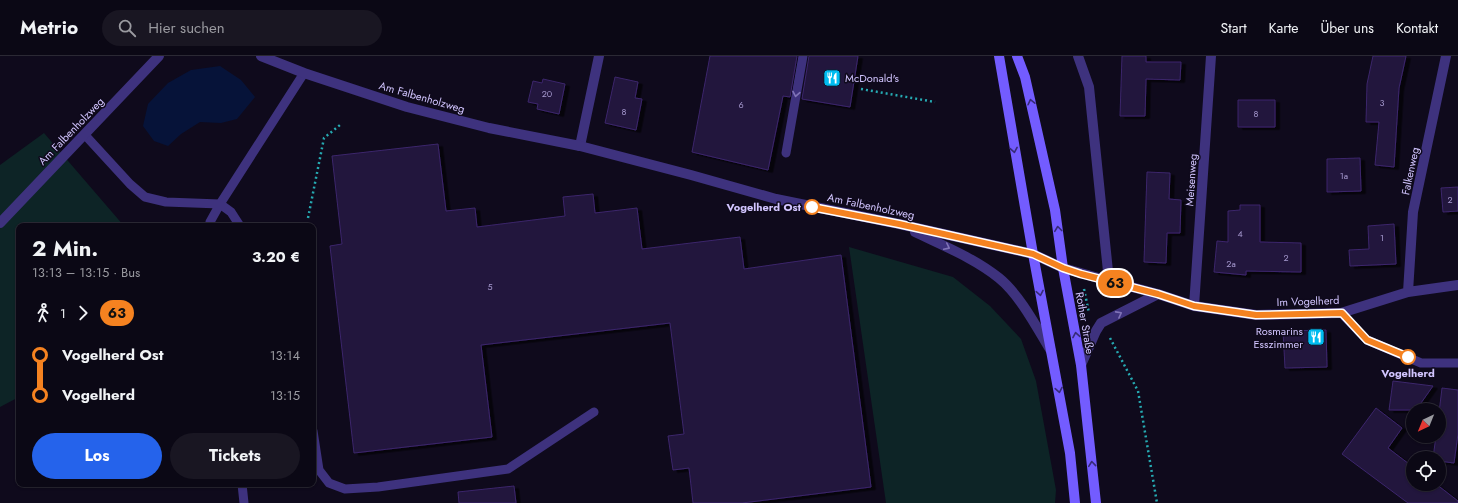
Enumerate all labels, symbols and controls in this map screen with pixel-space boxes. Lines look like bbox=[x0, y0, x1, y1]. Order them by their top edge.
search box bbox=[102, 10, 382, 46]
text: Metrio bbox=[20, 14, 78, 41]
icon: search bbox=[116, 17, 138, 39]
text: Hier suchen bbox=[148, 17, 225, 39]
text: Start bbox=[1221, 18, 1247, 38]
text: Karte bbox=[1269, 18, 1299, 38]
text: Über uns bbox=[1321, 18, 1374, 38]
text: Kontakt bbox=[1396, 18, 1438, 38]
restaurant icon: McDonald's bbox=[822, 68, 842, 88]
place label: McDonald's bbox=[845, 70, 900, 86]
street label: Am Falbenholzweg bbox=[377, 77, 467, 117]
house number: 20 bbox=[542, 87, 553, 100]
one-way arrow bbox=[793, 91, 801, 97]
street label: Am Falbenholzweg bbox=[34, 94, 108, 168]
house number: 3 bbox=[1380, 96, 1385, 109]
house number: 6 bbox=[738, 98, 744, 111]
one-way arrow bbox=[1027, 99, 1035, 105]
house number: 8 bbox=[622, 105, 627, 118]
house number: 8 bbox=[1254, 107, 1259, 120]
street label: Falkenweg bbox=[1397, 146, 1423, 196]
one-way arrow bbox=[1010, 147, 1018, 153]
street label: Meisenweg bbox=[1181, 153, 1201, 207]
house number: 1a bbox=[1340, 169, 1348, 182]
street label: Am Falbenholzweg bbox=[826, 189, 916, 223]
house number: 2 bbox=[1447, 193, 1453, 206]
place label: Vogelherd Ost bbox=[726, 199, 801, 215]
marker: Vogelherd Ost bbox=[804, 199, 820, 215]
one-way arrow bbox=[1054, 226, 1063, 232]
house number: 4 bbox=[1237, 227, 1243, 240]
house number: 1 bbox=[1380, 231, 1384, 244]
text: 2 Min. bbox=[32, 232, 98, 264]
one-way arrow bbox=[942, 242, 950, 250]
text: 3.20 € bbox=[252, 246, 300, 268]
house number: 2 bbox=[1283, 251, 1289, 264]
house number: 2a bbox=[1226, 257, 1236, 270]
text: 13:13 – 13:15 · Bus bbox=[32, 263, 140, 282]
line badge: 63 bbox=[1097, 270, 1133, 296]
text: 63 bbox=[1106, 273, 1124, 293]
house number: 5 bbox=[487, 280, 493, 293]
one-way arrow bbox=[1036, 290, 1044, 296]
street label: Rother Straße bbox=[1072, 291, 1098, 356]
street label: Im Vogelherd bbox=[1276, 292, 1340, 310]
icon: walk bbox=[32, 302, 54, 324]
icon: forward bbox=[72, 302, 94, 324]
text: 63 bbox=[108, 303, 126, 323]
text: 1 bbox=[60, 304, 66, 323]
one-way arrow bbox=[1115, 311, 1122, 319]
place label: Rosmarins Esszimmer bbox=[1254, 323, 1304, 352]
restaurant icon: Rosmarins Esszimmer bbox=[1306, 327, 1326, 347]
one-way arrow bbox=[1072, 332, 1081, 338]
text: Vogelherd Ost bbox=[62, 344, 163, 366]
text: 13:14 bbox=[270, 346, 300, 365]
marker: Vogelherd bbox=[1400, 349, 1416, 365]
place label: Vogelherd bbox=[1380, 365, 1435, 381]
text: Vogelherd bbox=[62, 384, 135, 406]
text: 13:15 bbox=[270, 386, 300, 405]
one-way arrow bbox=[1054, 387, 1062, 393]
north arrow bbox=[1406, 403, 1446, 443]
map controls bbox=[1406, 403, 1446, 491]
button: Los bbox=[32, 433, 162, 479]
button: Tickets bbox=[170, 433, 300, 479]
button: locate bbox=[1406, 451, 1446, 491]
one-way arrow bbox=[1088, 461, 1097, 467]

